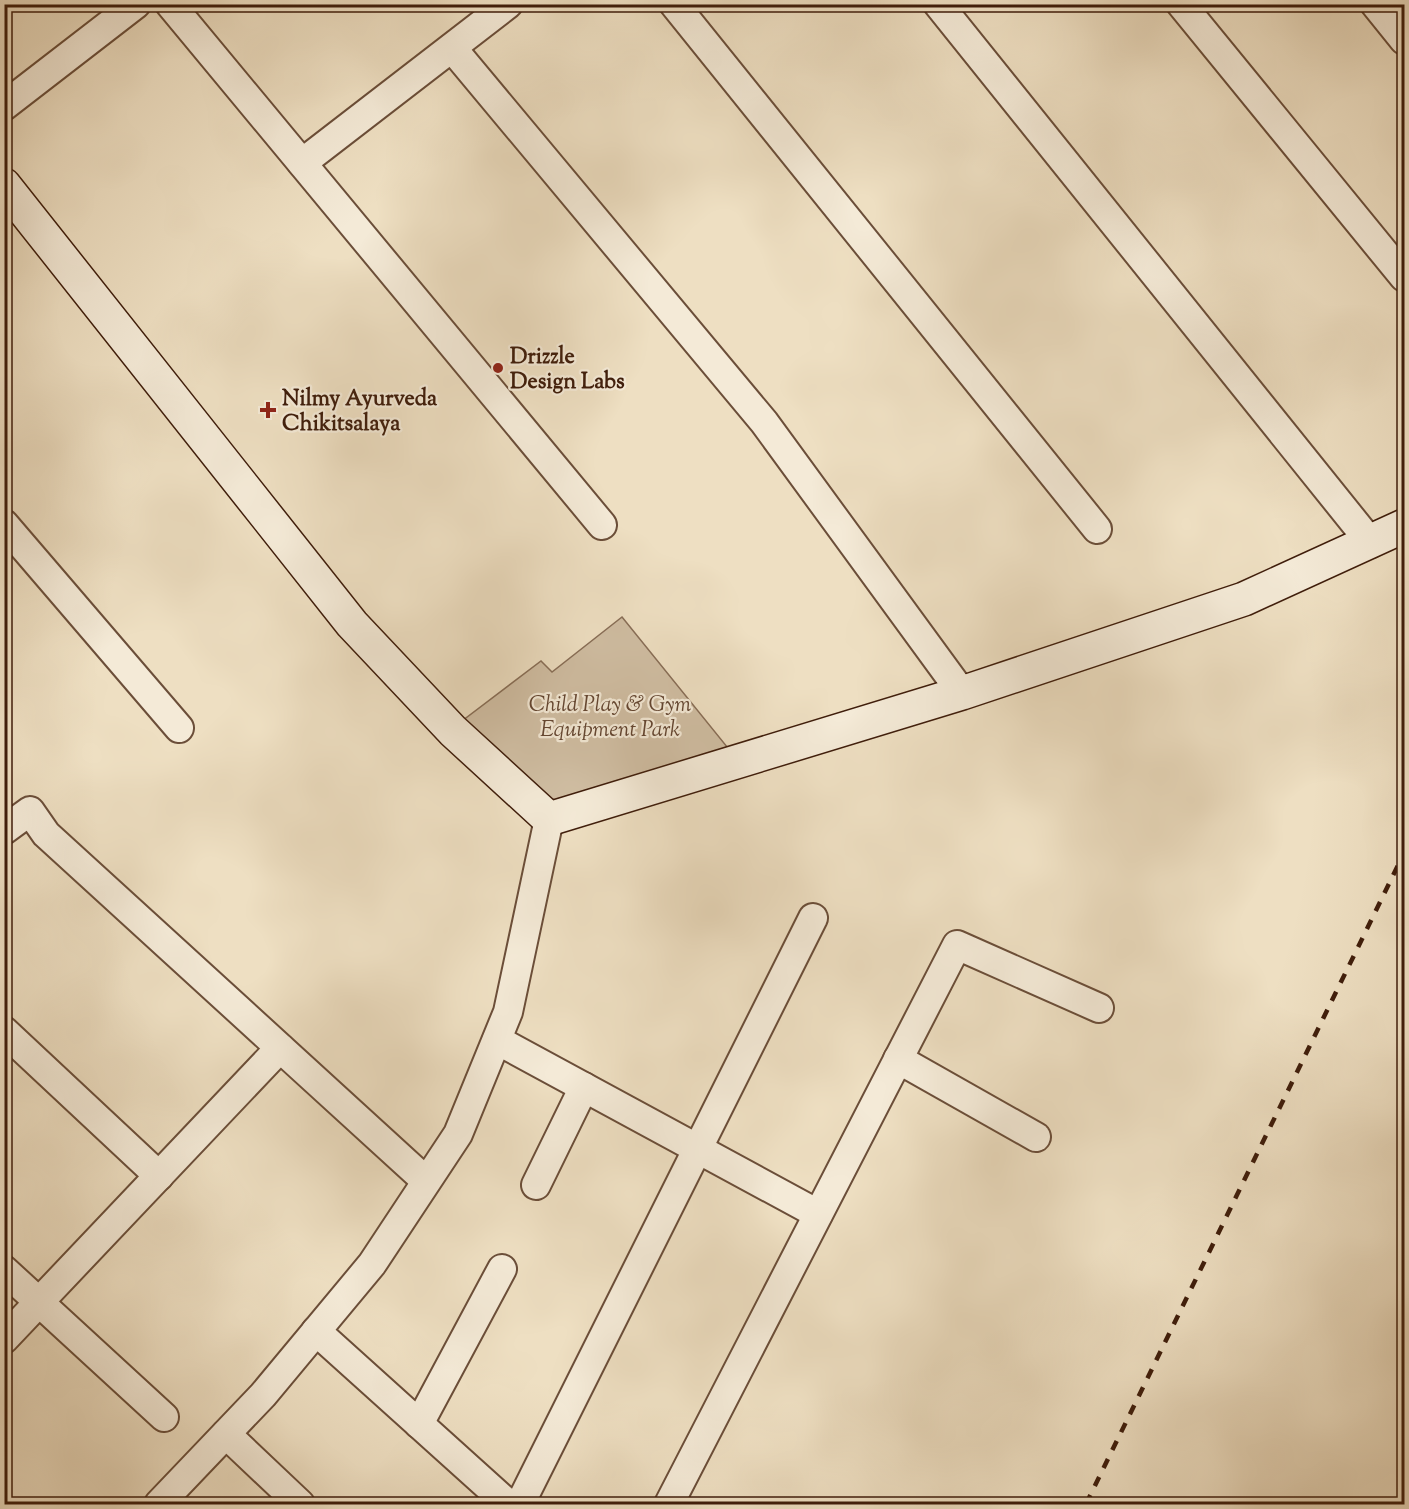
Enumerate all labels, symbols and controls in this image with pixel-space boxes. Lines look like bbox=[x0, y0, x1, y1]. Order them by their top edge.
place label: Drizzle Design Labs bbox=[510, 342, 625, 399]
marker: Drizzle Design Labs bbox=[491, 361, 505, 375]
place label: Nilmy Ayurveda Chikitsalaya bbox=[282, 384, 438, 441]
marker: Nilmy Ayurveda Chikitsalaya bbox=[259, 401, 277, 419]
park label: Child Play & Gym Equipment Park bbox=[529, 690, 691, 747]

